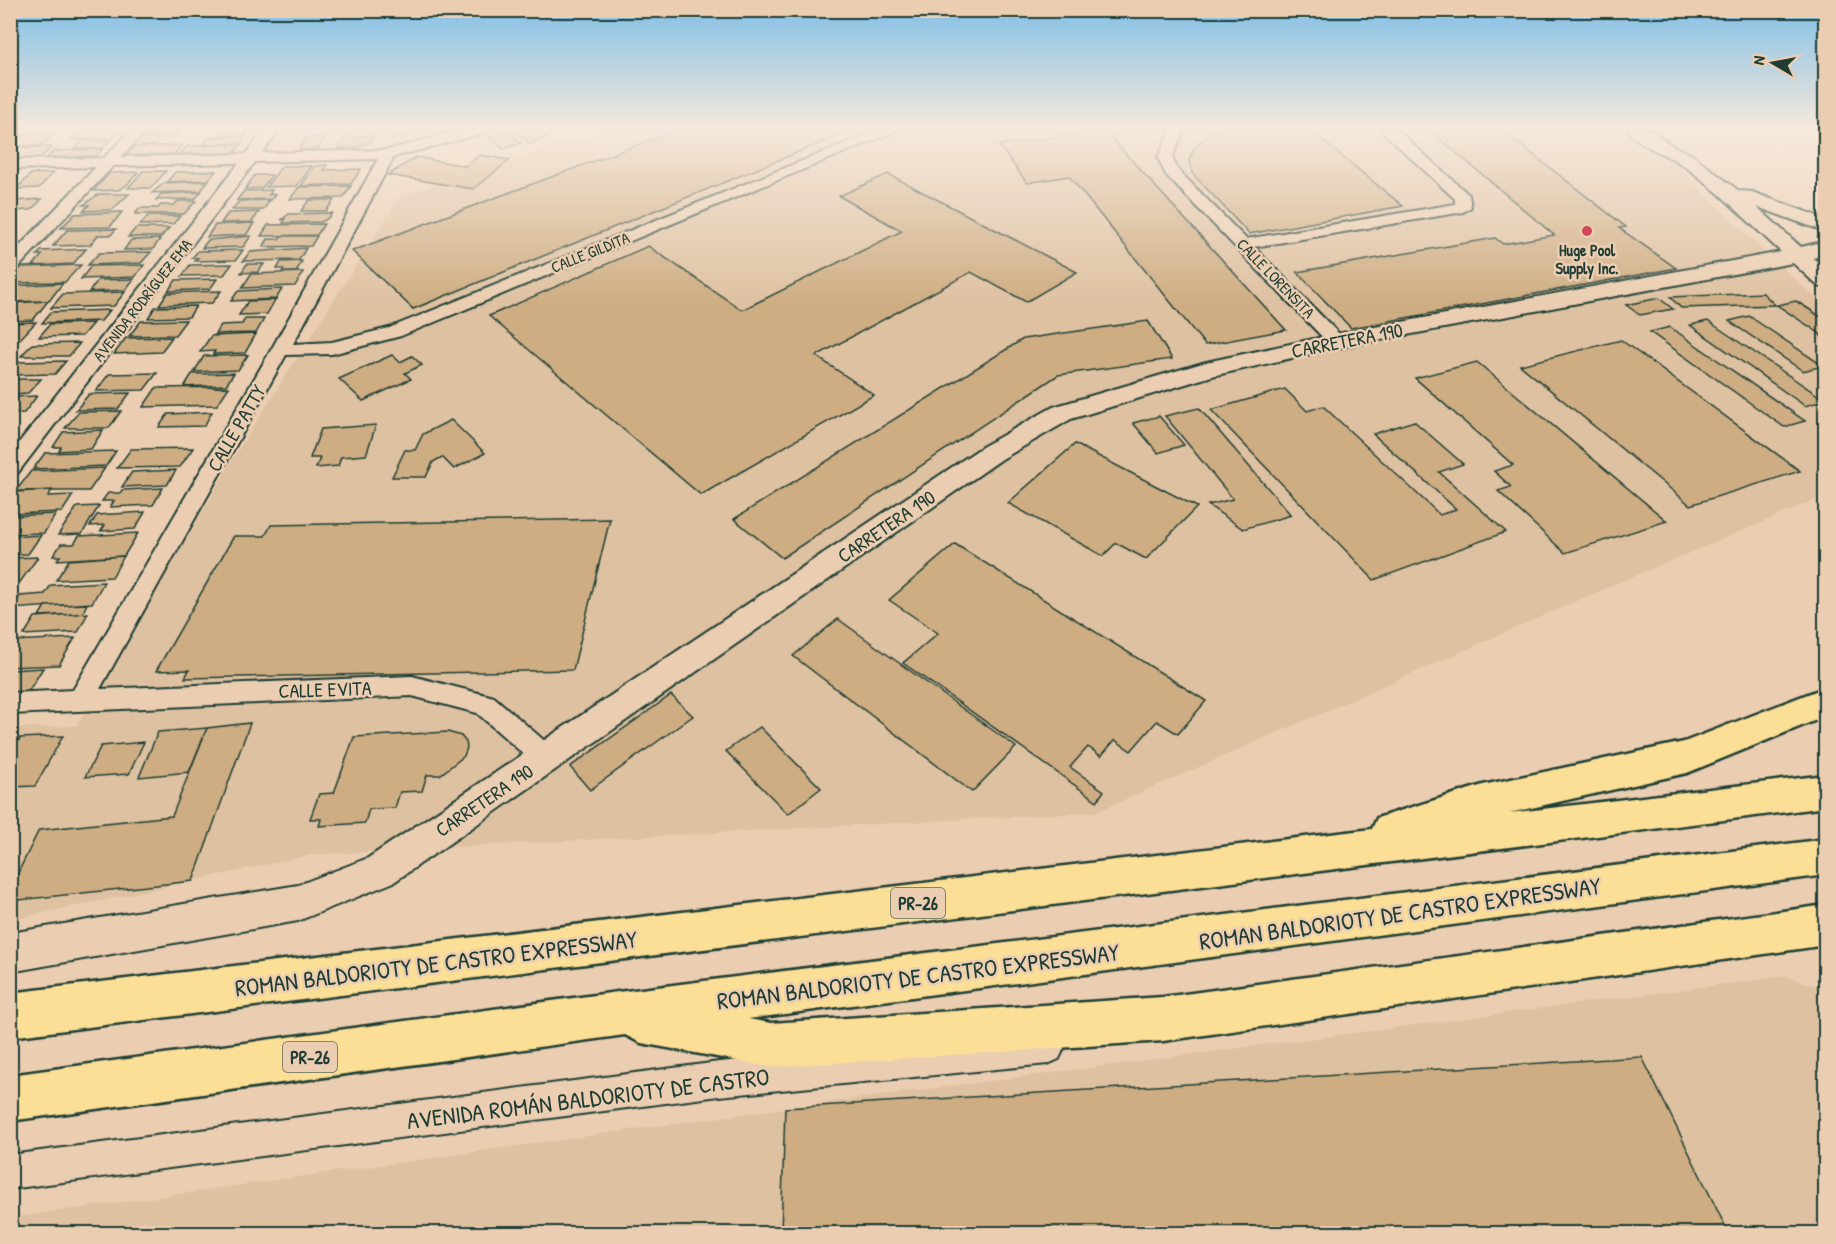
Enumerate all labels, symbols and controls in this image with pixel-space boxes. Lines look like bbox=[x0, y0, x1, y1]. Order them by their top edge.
north arrow bbox=[1743, 33, 1803, 93]
text: N bbox=[1747, 54, 1770, 66]
marker: Huge Pool Supply Inc. bbox=[1580, 224, 1594, 238]
street label: CALLE GILDITA bbox=[547, 226, 633, 278]
street label: CALLE LORENSITA bbox=[1232, 233, 1320, 323]
street label: AVENIDA RODRÍGUEZ EMA bbox=[87, 234, 197, 366]
place label: Huge Pool Supply Inc. bbox=[1556, 239, 1618, 280]
street label: CARRETERA 190 bbox=[1289, 316, 1405, 364]
street label: CALLE PATTY bbox=[200, 380, 272, 476]
street label: CARRETERA 190 bbox=[832, 483, 940, 569]
street label: CALLE EVITA bbox=[278, 674, 372, 704]
street label: CARRETERA 190 bbox=[430, 757, 538, 843]
street label: ROMAN BALDORIOTY DE CASTRO EXPRESSWAY bbox=[1197, 869, 1603, 957]
road number: PR-26 bbox=[891, 888, 945, 918]
street label: ROMAN BALDORIOTY DE CASTRO EXPRESSWAY bbox=[233, 922, 639, 1004]
street label: ROMAN BALDORIOTY DE CASTRO EXPRESSWAY bbox=[715, 935, 1121, 1017]
road number: PR-26 bbox=[283, 1042, 337, 1072]
street label: AVENIDA ROMÁN BALDORIOTY DE CASTRO bbox=[405, 1060, 771, 1136]

